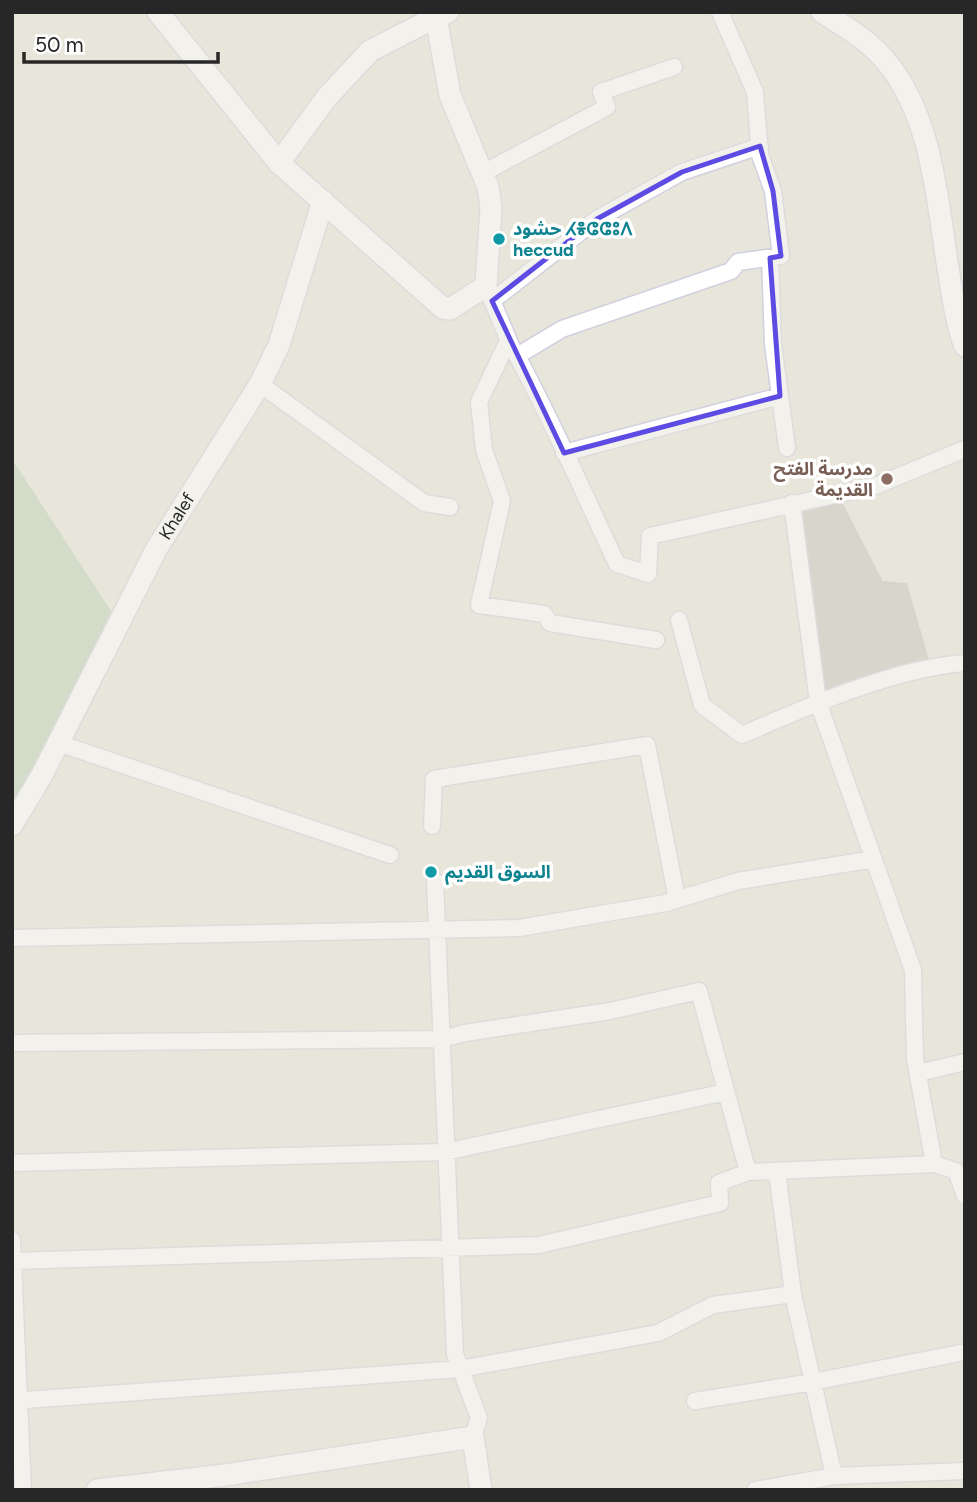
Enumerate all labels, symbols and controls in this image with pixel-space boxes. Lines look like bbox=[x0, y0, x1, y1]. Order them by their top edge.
scale bar bbox=[24, 21, 219, 65]
text: 50 m bbox=[35, 32, 84, 57]
place label: حشود ⵃⴻⵛⵛⵓⴷ heccud bbox=[513, 218, 633, 261]
marker: حشود ⵃⴻⵛⵛⵓⴷ heccud bbox=[491, 231, 507, 247]
place label: مدرسة الفتح القديمة bbox=[774, 458, 873, 501]
marker: مدرسة الفتح القديمة bbox=[879, 471, 895, 487]
street label: Khalef bbox=[154, 489, 200, 544]
place label: السوق القديم bbox=[445, 861, 551, 885]
marker: السوق القديم bbox=[423, 864, 439, 880]

